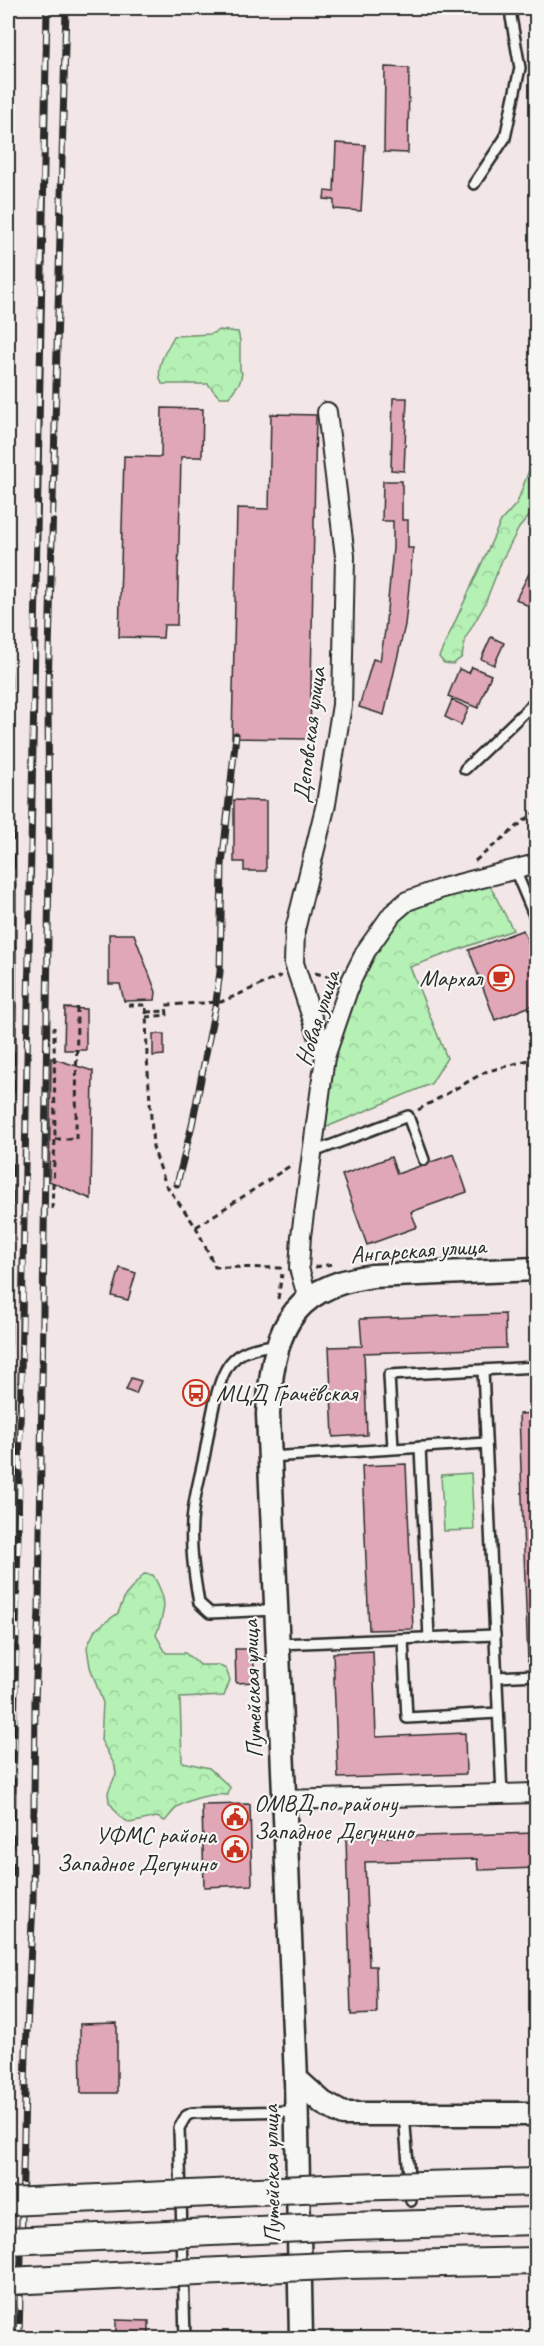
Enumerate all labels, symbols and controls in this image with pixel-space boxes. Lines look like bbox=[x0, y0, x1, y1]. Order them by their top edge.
street label: Деповская улица bbox=[286, 664, 332, 804]
place label: Мархал bbox=[420, 963, 484, 993]
cafe icon: Мархал bbox=[486, 963, 516, 993]
street label: Новая улица bbox=[288, 965, 347, 1069]
street label: Ангарская улица bbox=[349, 1230, 489, 1270]
bus stop icon: МЦД Грачёвская bbox=[181, 1378, 211, 1408]
place label: МЦД Грачёвская bbox=[216, 1378, 359, 1408]
street label: Путейская улица bbox=[235, 1618, 269, 1759]
place label: ОМВД по району Западное Дегунино bbox=[254, 1788, 416, 1846]
public building icon: ОМВД по району Западное Дегунино bbox=[220, 1802, 250, 1832]
place label: УФМС района Западное Дегунино bbox=[57, 1820, 219, 1878]
public building icon: УФМС района Западное Дегунино bbox=[220, 1834, 250, 1864]
street label: Путейская улица bbox=[255, 2103, 287, 2243]

